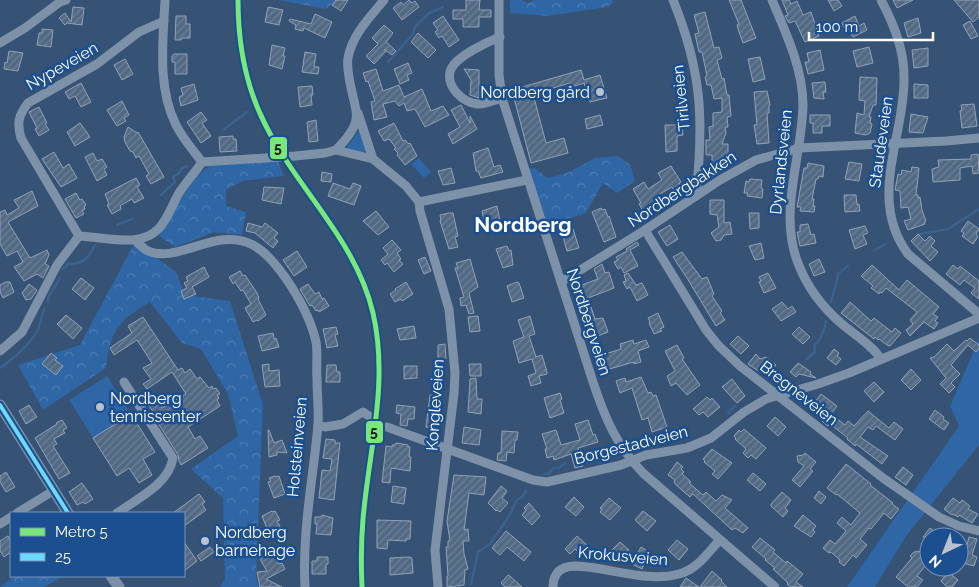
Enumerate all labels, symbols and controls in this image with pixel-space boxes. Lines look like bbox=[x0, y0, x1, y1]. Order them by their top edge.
scale bar bbox=[809, 10, 933, 42]
text: 100 m bbox=[816, 18, 858, 36]
street label: Nypeveien bbox=[23, 38, 101, 94]
street label: Tirilveien bbox=[668, 64, 694, 132]
place label: Nordberg gård bbox=[480, 83, 590, 102]
marker: Nordberg gård bbox=[594, 86, 606, 98]
street label: Staudeveien bbox=[865, 95, 897, 189]
street label: Dyrlandsveien bbox=[766, 109, 796, 215]
line badge: 5 bbox=[269, 136, 288, 160]
text: 5 bbox=[274, 140, 282, 156]
street label: Nordbergbakken bbox=[624, 147, 740, 231]
district label: Nordberg bbox=[474, 212, 572, 237]
street label: Nordbergveien bbox=[563, 266, 615, 378]
street label: Bregneveien bbox=[756, 357, 842, 429]
street label: Kongleveien bbox=[422, 359, 448, 451]
place label: Nordberg tennissenter bbox=[110, 389, 201, 426]
street label: Holsteinveien bbox=[283, 396, 311, 498]
marker: Nordberg tennissenter bbox=[94, 401, 106, 413]
line badge: 5 bbox=[365, 420, 384, 444]
street label: Borgestadveien bbox=[572, 422, 690, 468]
text: 5 bbox=[370, 424, 378, 440]
legend bbox=[10, 512, 185, 577]
text: Metro 5 bbox=[55, 523, 108, 541]
place label: Nordberg barnehage bbox=[215, 523, 295, 560]
north arrow bbox=[919, 527, 969, 577]
marker: Nordberg barnehage bbox=[199, 535, 211, 547]
street label: Krokusveien bbox=[577, 543, 669, 569]
text: 25 bbox=[55, 548, 71, 566]
text: N bbox=[926, 552, 944, 571]

